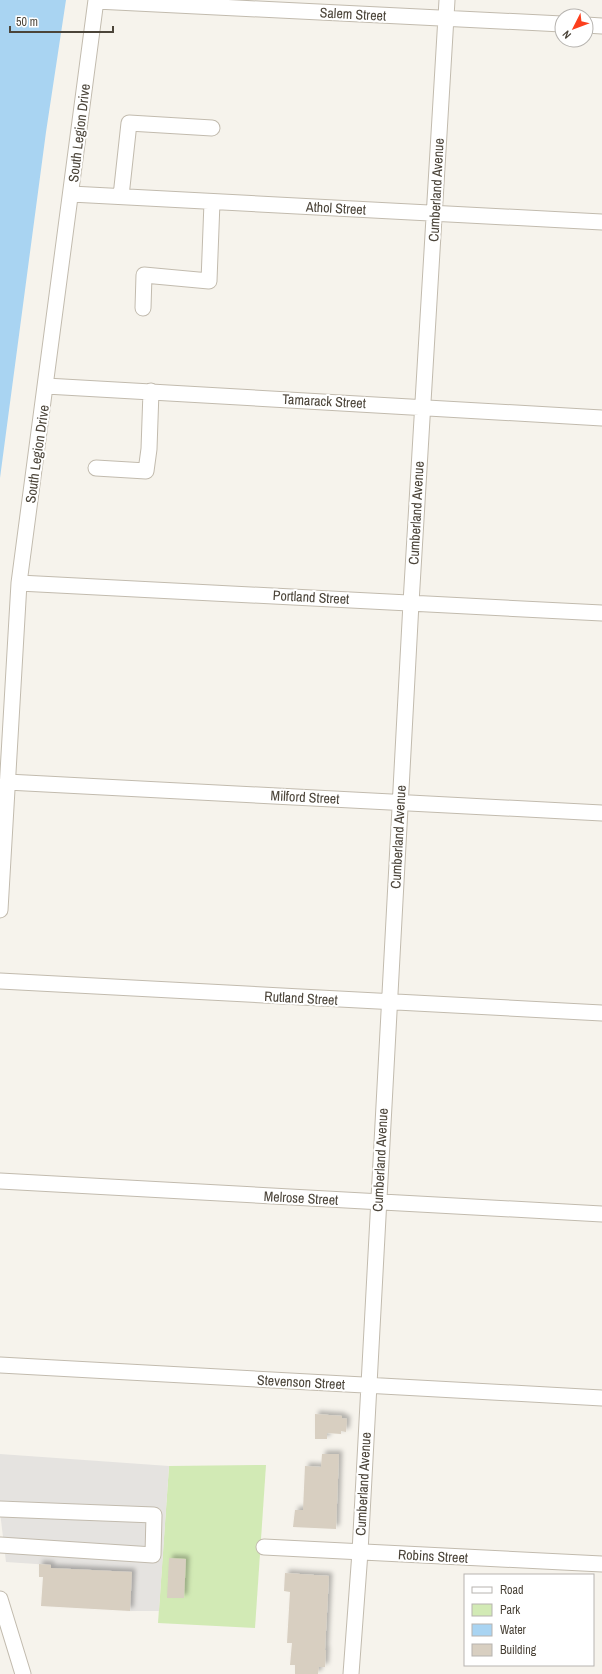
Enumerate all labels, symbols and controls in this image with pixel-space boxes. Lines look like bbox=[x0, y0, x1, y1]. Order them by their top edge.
street label: Salem Street bbox=[319, 3, 387, 25]
scale bar bbox=[10, 8, 113, 34]
north arrow bbox=[554, 8, 594, 48]
text: 50 m bbox=[16, 14, 38, 30]
text: N bbox=[559, 28, 574, 42]
street label: South Legion Drive bbox=[64, 83, 94, 183]
street label: Cumberland Avenue bbox=[424, 138, 448, 242]
street label: Athol Street bbox=[305, 197, 366, 219]
street label: Tamarack Street bbox=[282, 390, 366, 412]
street label: South Legion Drive bbox=[21, 404, 53, 504]
street label: Cumberland Avenue bbox=[404, 461, 428, 565]
street label: Portland Street bbox=[272, 586, 350, 608]
street label: Cumberland Avenue bbox=[386, 785, 410, 889]
street label: Milford Street bbox=[270, 786, 340, 808]
street label: Rutland Street bbox=[264, 987, 338, 1009]
street label: Cumberland Avenue bbox=[368, 1108, 392, 1212]
street label: Melrose Street bbox=[263, 1187, 339, 1209]
street label: Stevenson Street bbox=[257, 1371, 345, 1393]
street label: Cumberland Avenue bbox=[351, 1432, 375, 1536]
street label: Robins Street bbox=[397, 1545, 469, 1567]
legend bbox=[464, 1574, 594, 1666]
text: Road bbox=[500, 1582, 524, 1598]
text: Park bbox=[500, 1602, 520, 1618]
text: Water bbox=[500, 1622, 527, 1638]
text: Building bbox=[500, 1642, 537, 1658]

